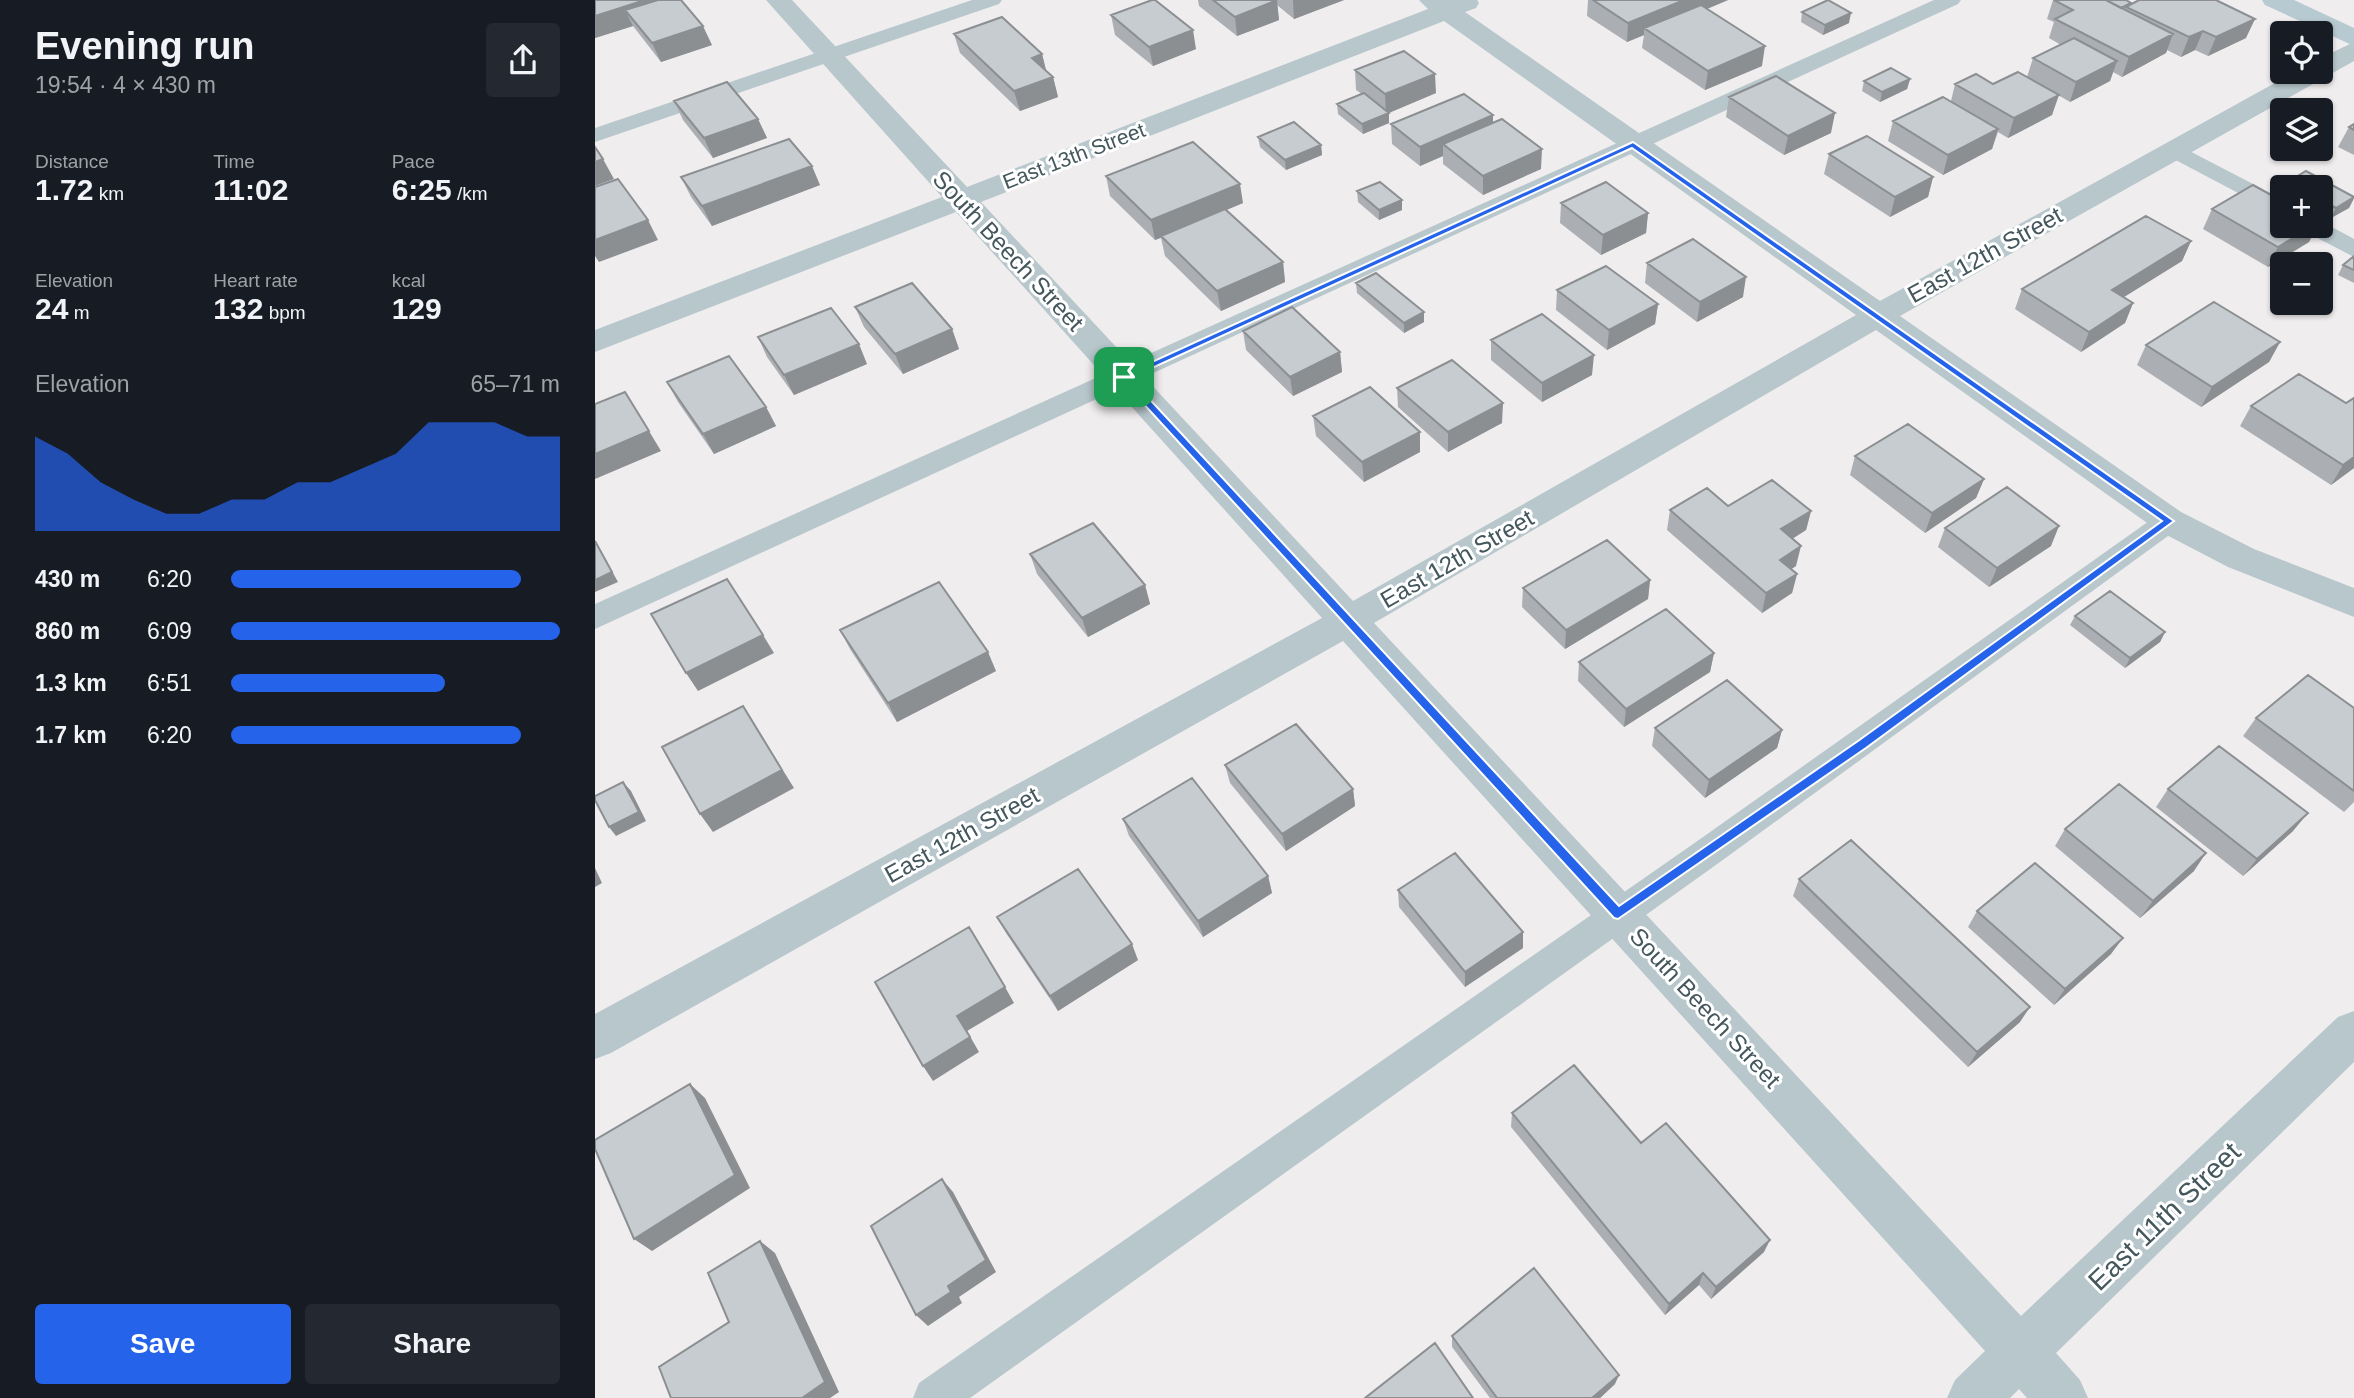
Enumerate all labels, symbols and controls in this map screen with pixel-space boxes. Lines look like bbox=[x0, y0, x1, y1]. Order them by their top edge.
map controls bbox=[2270, 21, 2333, 315]
button: locate bbox=[2270, 21, 2333, 84]
button: share bbox=[486, 23, 560, 97]
text: Evening run bbox=[35, 25, 255, 67]
text: 19:54 · 4 × 430 m bbox=[35, 72, 216, 98]
button: layers bbox=[2270, 98, 2333, 161]
street label: East 13th Street bbox=[999, 118, 1148, 193]
text: Distance bbox=[35, 151, 109, 172]
text: Time bbox=[213, 151, 255, 172]
text: Pace bbox=[392, 151, 435, 172]
street label: South Beech Street bbox=[928, 165, 1089, 336]
text: 1.72 bbox=[35, 173, 93, 206]
text: 11:02 bbox=[213, 173, 288, 206]
text: 6:25 bbox=[392, 173, 452, 206]
button: + bbox=[2270, 175, 2333, 238]
text: km bbox=[93, 183, 124, 204]
text: /km bbox=[452, 183, 488, 204]
street label: East 12th Street bbox=[1903, 201, 2067, 308]
button: − bbox=[2270, 252, 2333, 315]
text: Elevation bbox=[35, 270, 113, 291]
text: Heart rate bbox=[213, 270, 298, 291]
text: kcal bbox=[392, 270, 425, 291]
text: 24 bbox=[35, 292, 68, 325]
text: 132 bbox=[213, 292, 263, 325]
text: 129 bbox=[392, 292, 442, 325]
text: m bbox=[68, 302, 89, 323]
text: bpm bbox=[263, 302, 306, 323]
pin bbox=[1094, 347, 1154, 407]
icon: arrive bbox=[1105, 358, 1143, 396]
text: Elevation bbox=[35, 371, 130, 397]
text: 65–71 m bbox=[470, 371, 560, 397]
street label: East 12th Street bbox=[1375, 504, 1538, 613]
text: 430 m bbox=[35, 566, 100, 592]
text: 6:20 bbox=[147, 566, 192, 592]
text: 860 m bbox=[35, 618, 100, 644]
text: 6:09 bbox=[147, 618, 192, 644]
text: 1.3 km bbox=[35, 670, 107, 696]
text: 6:51 bbox=[147, 670, 192, 696]
text: 1.7 km bbox=[35, 722, 107, 748]
text: 6:20 bbox=[147, 722, 192, 748]
street label: East 12th Street bbox=[880, 781, 1044, 888]
street label: South Beech Street bbox=[1625, 922, 1786, 1093]
street label: East 11th Street bbox=[2082, 1136, 2247, 1297]
button: Save bbox=[35, 1304, 291, 1384]
button: Share bbox=[305, 1304, 560, 1384]

